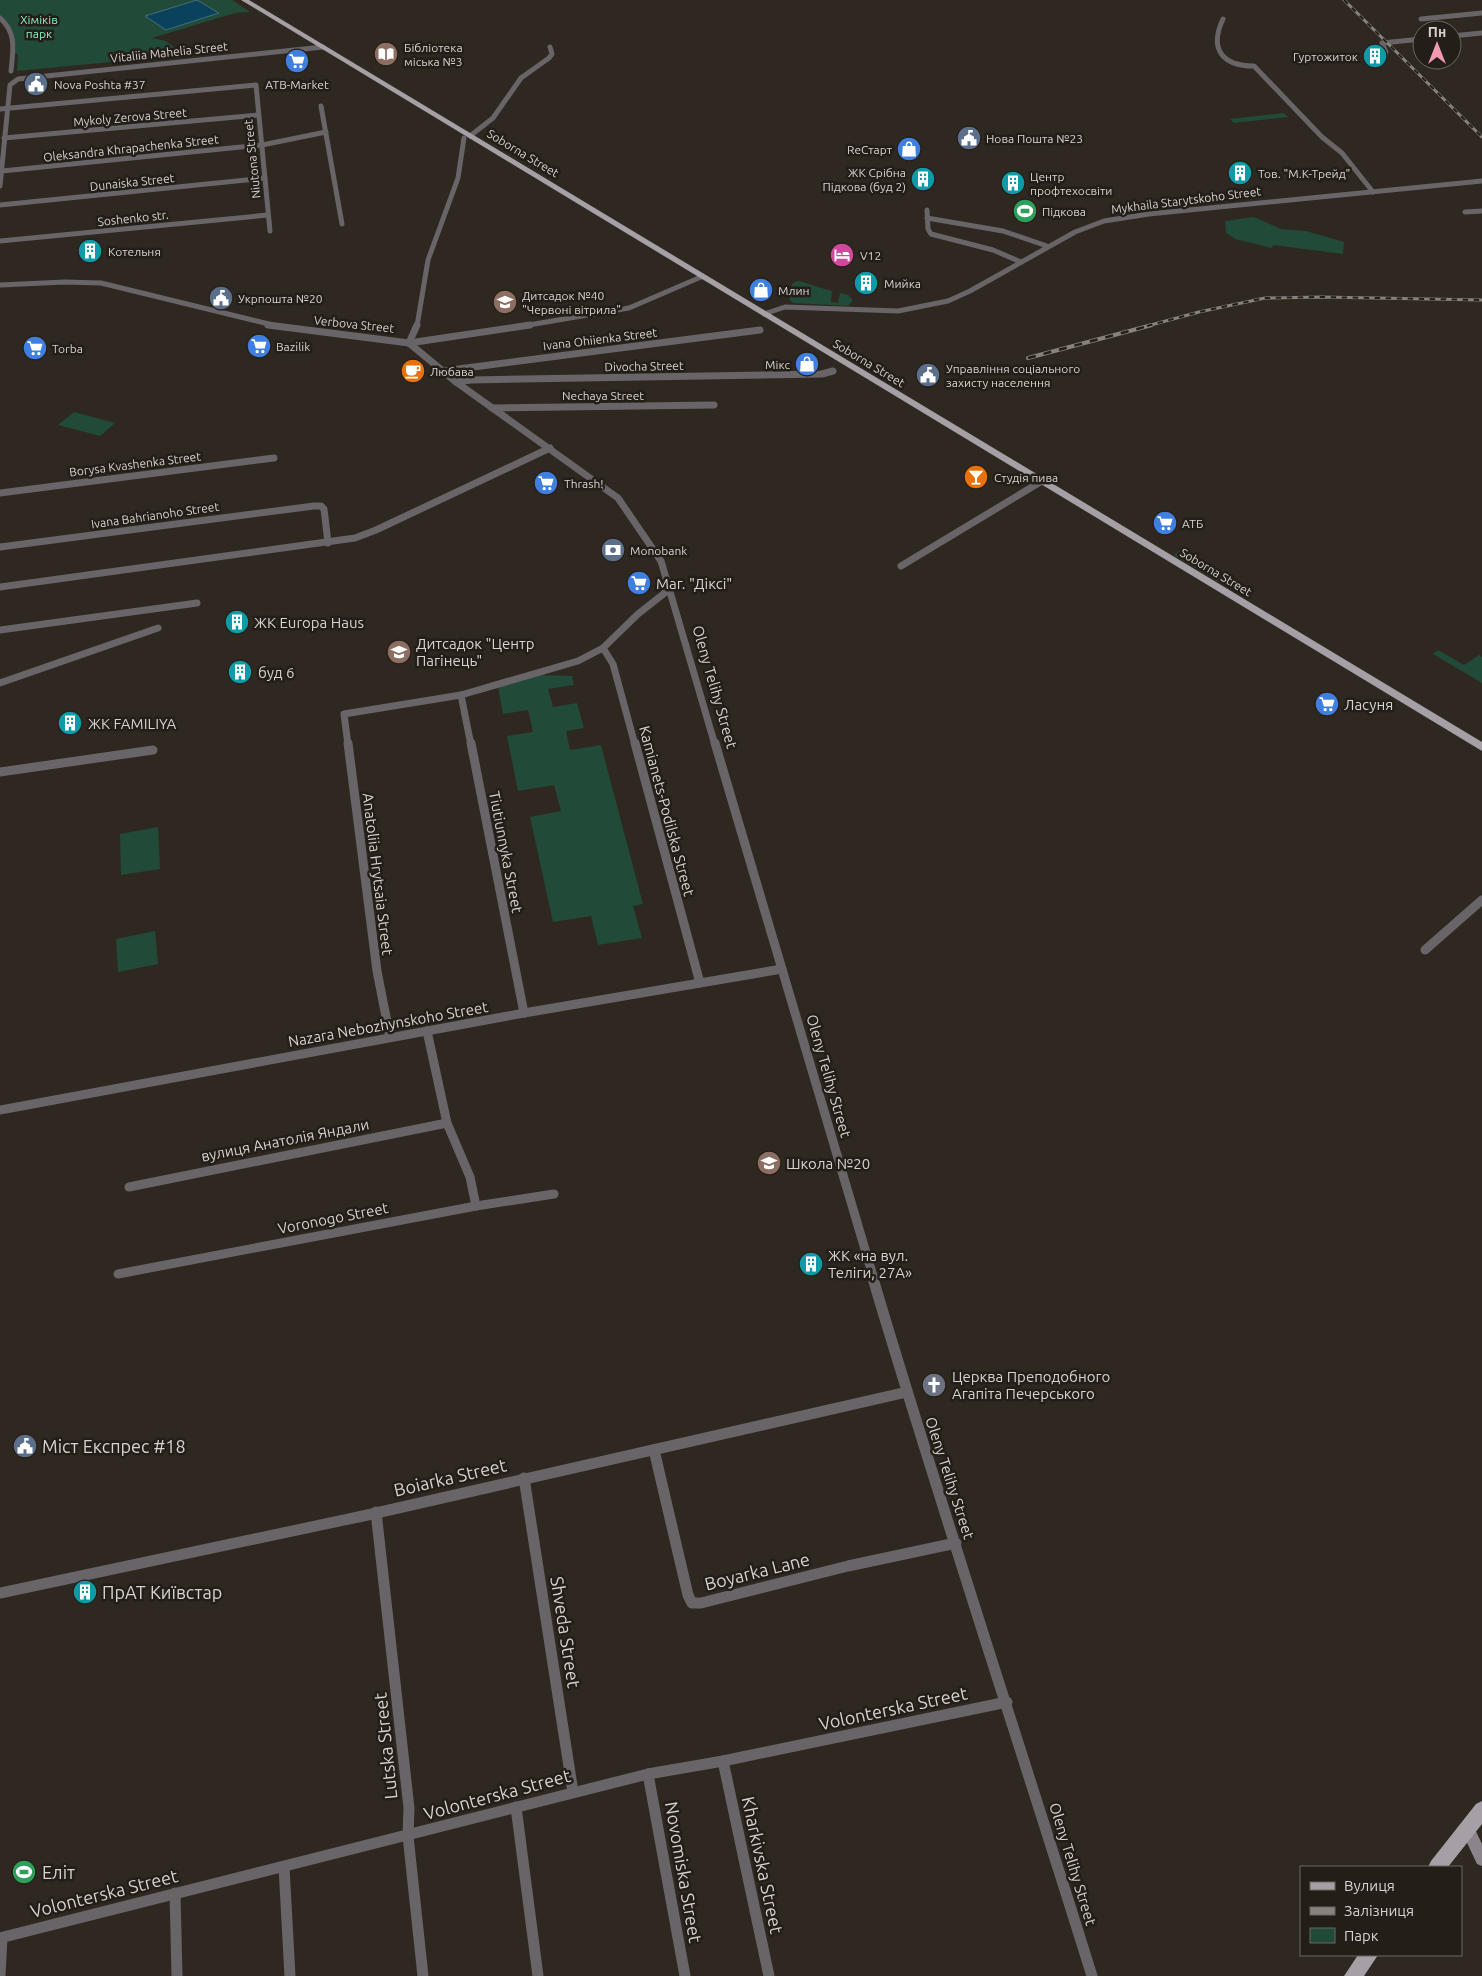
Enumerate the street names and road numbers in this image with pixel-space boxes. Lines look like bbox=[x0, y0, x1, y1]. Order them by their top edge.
street label: Vitaliia Mahelia Street bbox=[110, 39, 229, 65]
street label: Mykoly Zerova Street bbox=[73, 106, 188, 128]
street label: Niutona Street bbox=[241, 119, 263, 199]
street label: Soborna Street bbox=[485, 127, 561, 180]
street label: Oleksandra Khrapachenka Street bbox=[43, 132, 220, 164]
street label: Dunaiska Street bbox=[89, 171, 175, 193]
street label: Mykhaila Starytskoho Street bbox=[1110, 184, 1262, 216]
street label: Soshenko str. bbox=[97, 208, 169, 228]
street label: Verbova Street bbox=[313, 313, 395, 335]
street label: Ivana Ohiienka Street bbox=[542, 326, 658, 352]
street label: Soborna Street bbox=[831, 337, 907, 390]
street label: Divocha Street bbox=[604, 359, 684, 373]
street label: Nechaya Street bbox=[562, 389, 644, 402]
street label: Borysa Kvashenka Street bbox=[68, 449, 202, 479]
street label: Ivana Bahrianoho Street bbox=[90, 500, 220, 530]
street label: Soborna Street bbox=[1178, 546, 1254, 599]
street label: Oleny Telihy Street bbox=[689, 623, 741, 751]
street label: Kamianets-Podilska Street bbox=[636, 724, 698, 898]
street label: Tiutiunnyka Street bbox=[486, 790, 526, 914]
street label: Anatoliia Hrytsaia Street bbox=[360, 792, 396, 956]
street label: Nazara Nebozhynskoho Street bbox=[287, 998, 489, 1050]
street label: Oleny Telihy Street bbox=[803, 1012, 855, 1140]
street label: вулиця Анатолія Яндали bbox=[199, 1115, 371, 1165]
street label: Voronogo Street bbox=[276, 1199, 390, 1237]
street label: Oleny Telihy Street bbox=[922, 1415, 978, 1541]
street label: Boiarka Street bbox=[392, 1454, 508, 1500]
street label: Boyarka Lane bbox=[702, 1548, 812, 1594]
street label: Shveda Street bbox=[547, 1575, 585, 1689]
street label: Volonterska Street bbox=[817, 1683, 969, 1733]
street label: Lutska Street bbox=[369, 1692, 401, 1800]
street label: Volonterska Street bbox=[421, 1765, 573, 1823]
street label: Kharkivska Street bbox=[739, 1794, 787, 1936]
street label: Novomiska Street bbox=[662, 1800, 706, 1944]
street label: Oleny Telihy Street bbox=[1046, 1801, 1100, 1927]
street label: Volonterska Street bbox=[28, 1865, 180, 1921]

